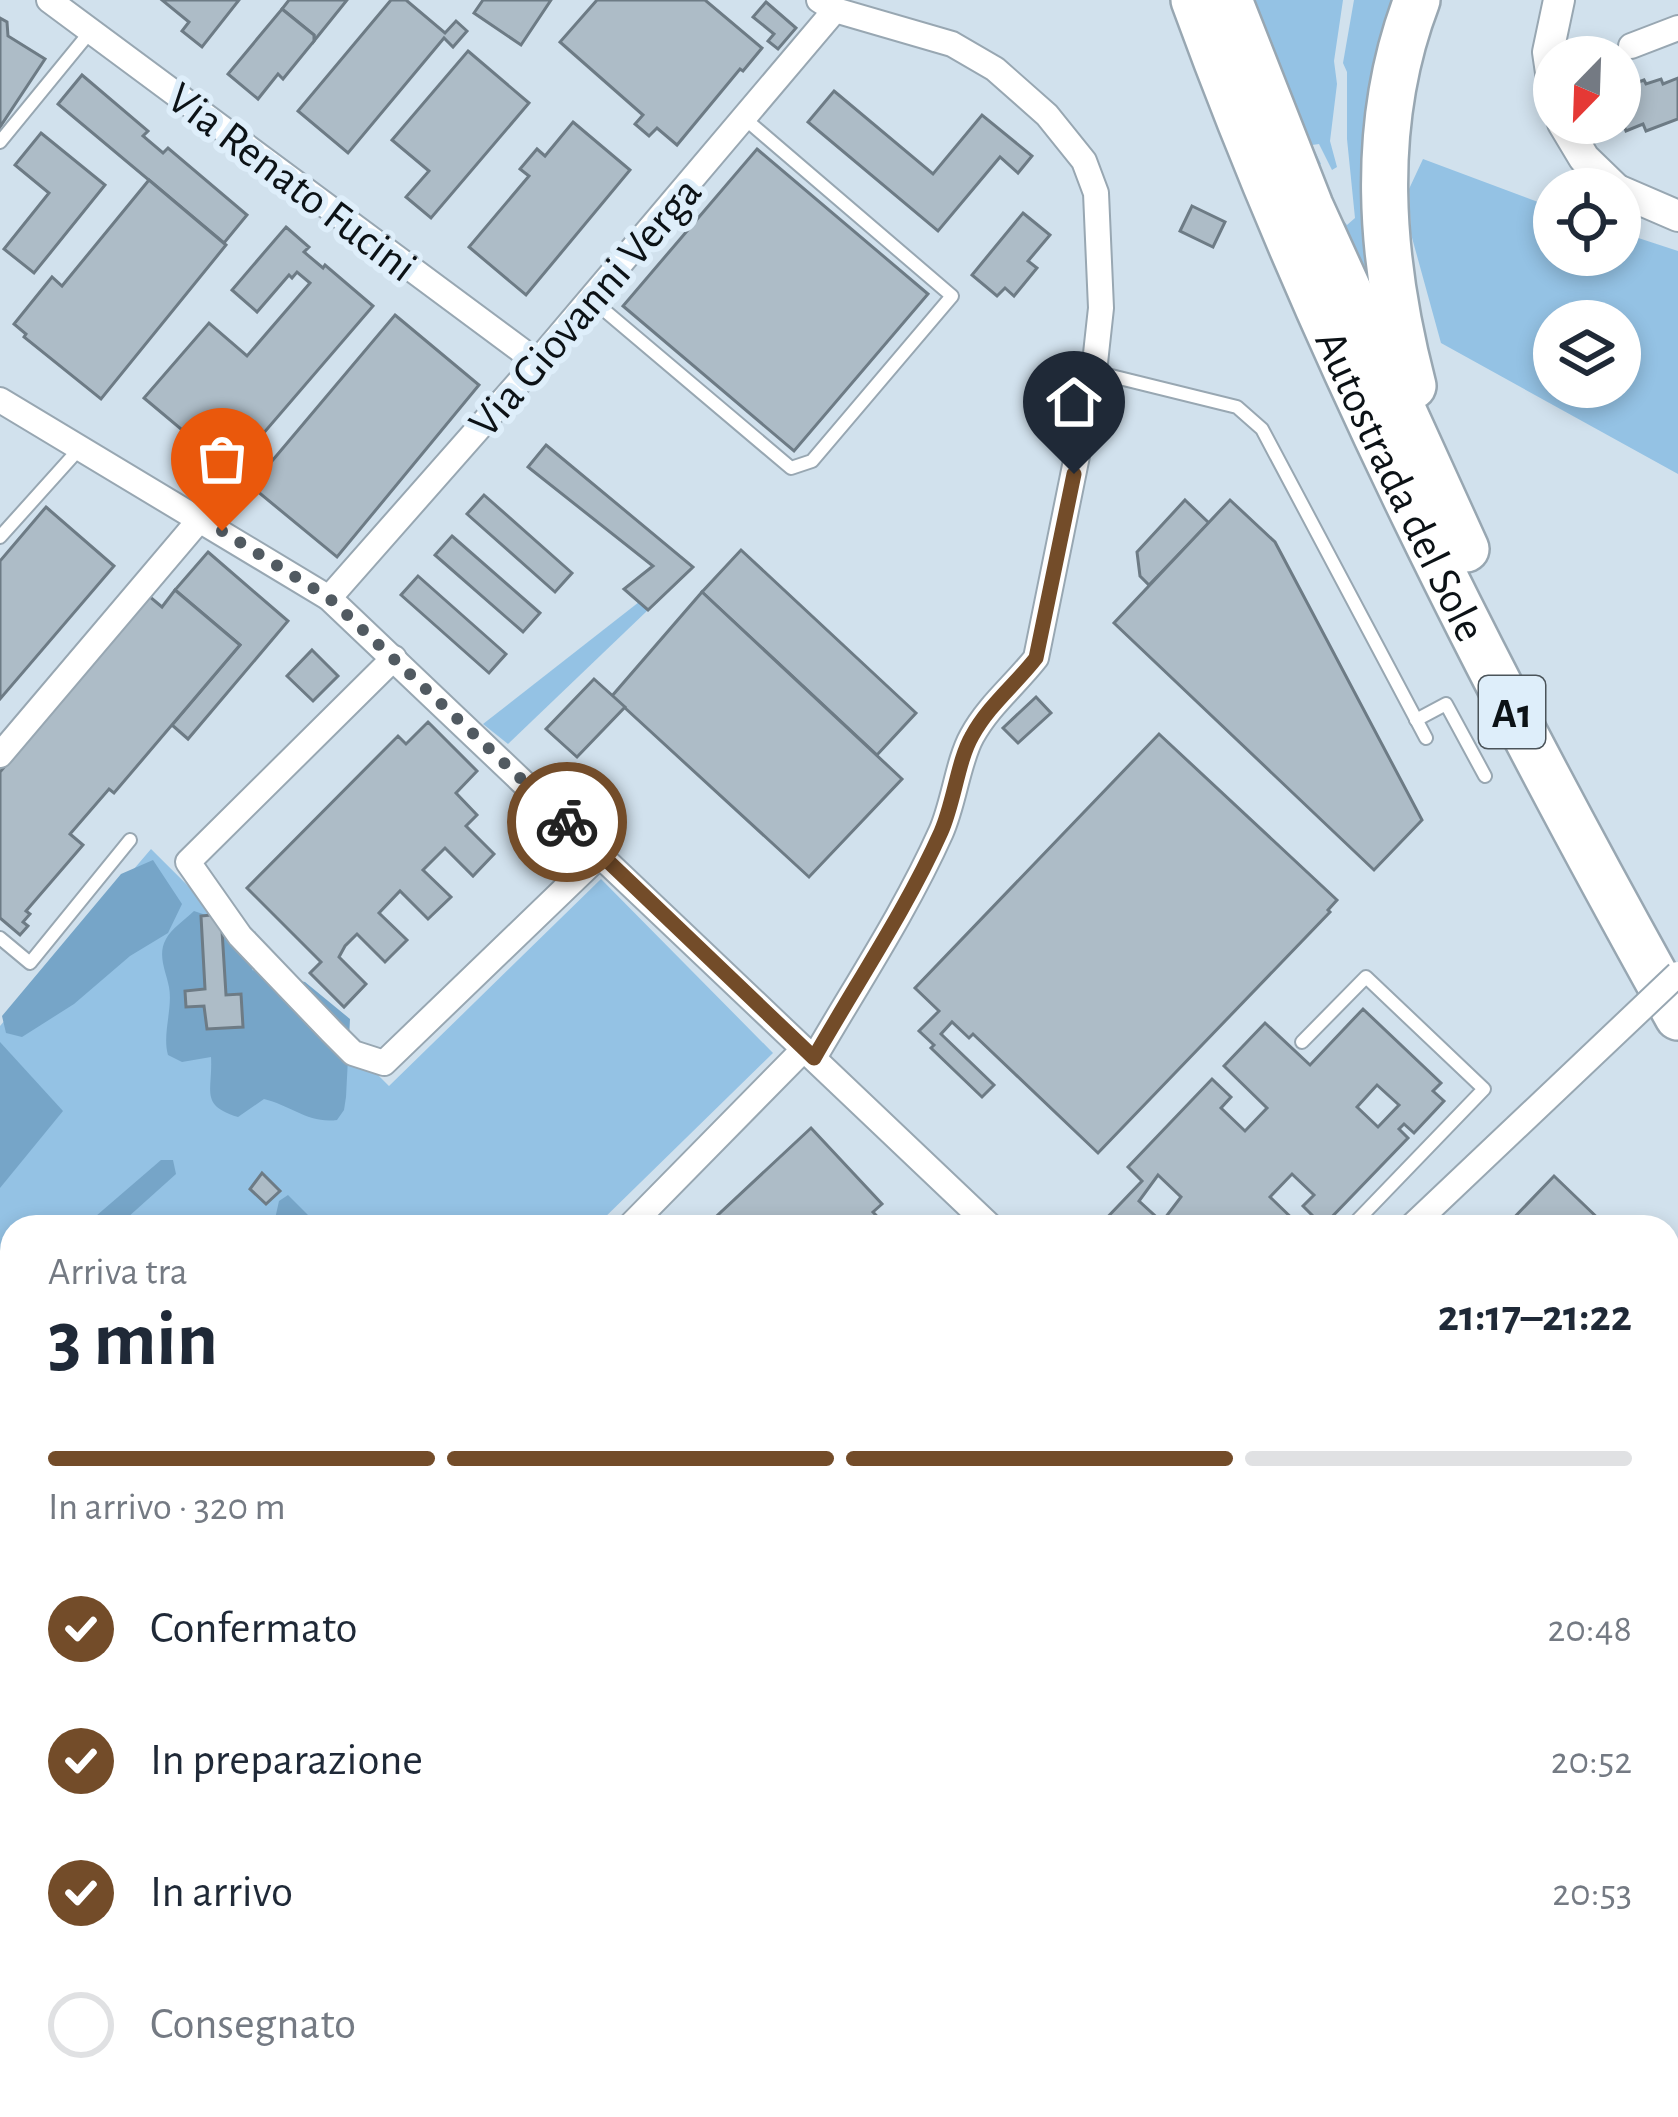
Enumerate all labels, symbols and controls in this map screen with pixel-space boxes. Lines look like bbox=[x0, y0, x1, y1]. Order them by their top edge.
north arrow bbox=[1533, 36, 1641, 144]
map controls bbox=[1533, 36, 1641, 408]
street label: Via Renato Fucini bbox=[159, 75, 424, 291]
button: locate bbox=[1533, 168, 1641, 276]
street label: Via Giovanni Verga bbox=[461, 169, 710, 446]
button: layers bbox=[1533, 300, 1641, 408]
street label: Autostrada del Sole bbox=[1306, 324, 1493, 649]
pin bbox=[1023, 351, 1125, 474]
icon: home bbox=[1041, 369, 1107, 435]
pin bbox=[171, 408, 273, 531]
icon: bag bbox=[189, 426, 255, 492]
road number: A1 bbox=[1479, 676, 1545, 748]
courier bbox=[507, 762, 627, 882]
icon: bike bbox=[534, 789, 600, 855]
text: Arriva tra bbox=[48, 1253, 188, 1292]
text: 21:17–21:22 bbox=[1438, 1294, 1632, 1339]
text: 3 min bbox=[48, 1302, 218, 1380]
text: In arrivo · 320 m bbox=[48, 1488, 286, 1527]
icon: check bbox=[48, 1596, 114, 1662]
text: Confermato bbox=[150, 1606, 358, 1651]
text: 20:48 bbox=[1547, 1610, 1632, 1649]
icon: check bbox=[48, 1728, 114, 1794]
text: In preparazione bbox=[150, 1738, 423, 1783]
text: 20:52 bbox=[1551, 1742, 1632, 1781]
icon: check bbox=[48, 1860, 114, 1926]
text: In arrivo bbox=[150, 1870, 293, 1915]
text: 20:53 bbox=[1552, 1874, 1632, 1913]
text: Consegnato bbox=[150, 2002, 356, 2047]

